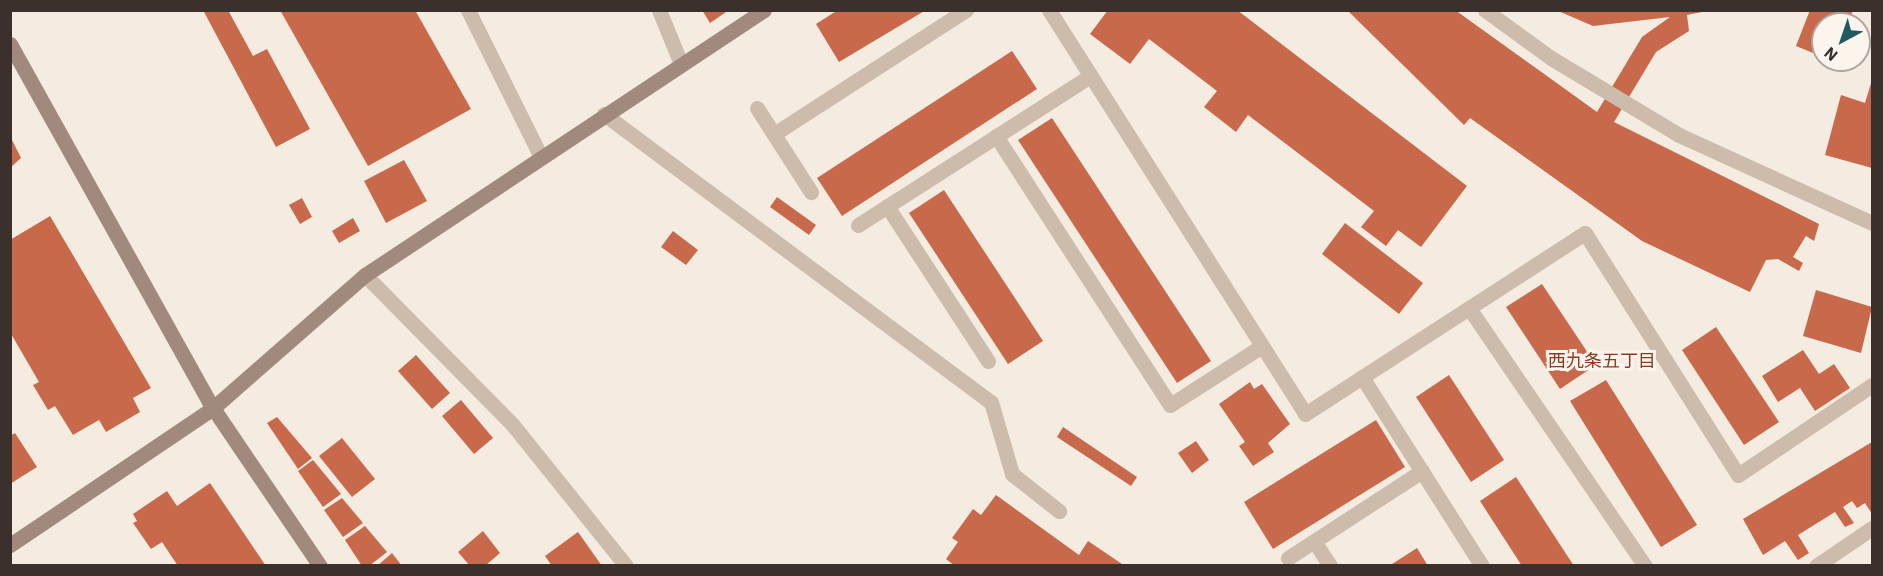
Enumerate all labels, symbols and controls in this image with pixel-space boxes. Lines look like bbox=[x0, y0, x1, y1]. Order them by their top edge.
north arrow bbox=[1811, 12, 1871, 72]
text: N bbox=[1820, 43, 1842, 66]
district label: 西九条五丁目 bbox=[1548, 350, 1656, 372]

